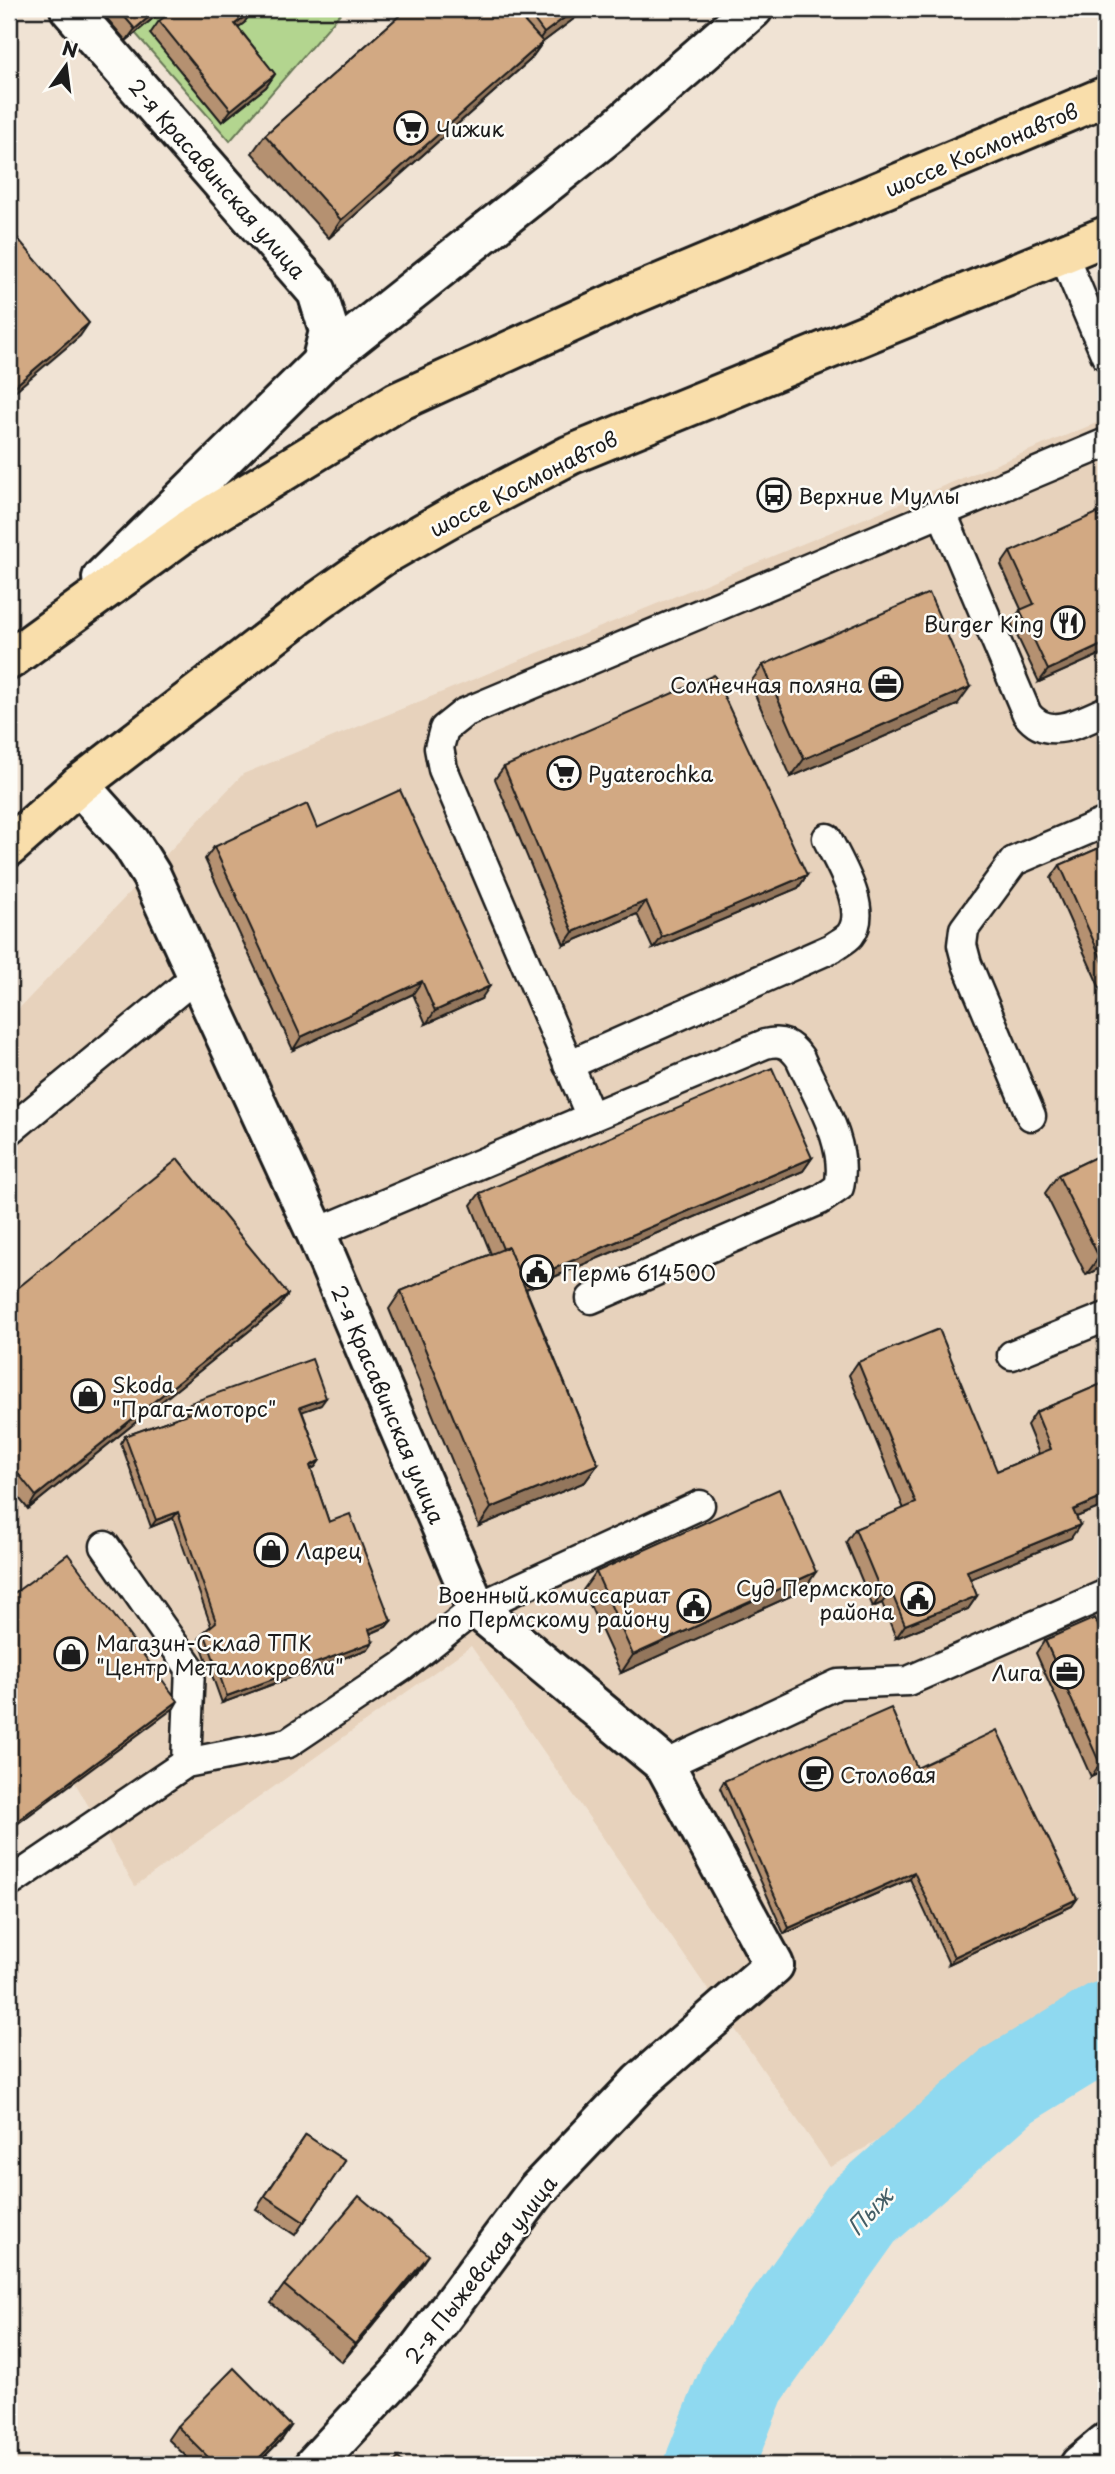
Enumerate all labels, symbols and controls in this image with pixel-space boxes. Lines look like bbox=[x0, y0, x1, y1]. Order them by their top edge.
north arrow bbox=[32, 32, 102, 102]
text: N bbox=[60, 33, 81, 64]
street label: 2-я Красавинская улица bbox=[122, 71, 315, 286]
street label: шоссе Космонавтов bbox=[879, 94, 1083, 204]
supermarket icon: Чижик bbox=[392, 109, 430, 147]
place label: Чижик bbox=[436, 112, 504, 144]
street label: шоссе Космонавтов bbox=[423, 422, 623, 544]
bus stop icon: Верхние Муллы bbox=[755, 476, 793, 514]
place label: Верхние Муллы bbox=[798, 479, 960, 511]
restaurant icon: Burger King bbox=[1049, 604, 1087, 642]
place label: Burger King bbox=[924, 607, 1044, 639]
office icon: Солнечная поляна bbox=[867, 665, 905, 703]
place label: Солнечная поляна bbox=[670, 668, 862, 700]
supermarket icon: Pyaterochka bbox=[545, 754, 583, 792]
place label: Pyaterochka bbox=[588, 757, 713, 789]
public building icon: Пермь 614500 bbox=[518, 1253, 556, 1291]
place label: Пермь 614500 bbox=[562, 1256, 716, 1288]
street label: 2-я Красавинская улица bbox=[324, 1280, 454, 1529]
place label: Skoda "Прага-моторс" bbox=[112, 1368, 276, 1424]
shop icon: Skoda "Прага-моторс" bbox=[69, 1377, 107, 1415]
shop icon: Ларец bbox=[252, 1531, 290, 1569]
place label: Ларец bbox=[296, 1534, 362, 1566]
place label: Суд Пермского района bbox=[736, 1571, 894, 1627]
place label: Военный комиссариат по Пермскому району bbox=[437, 1578, 671, 1634]
public building icon: Суд Пермского района bbox=[899, 1580, 937, 1618]
public building icon: Военный комиссариат по Пермскому району bbox=[675, 1587, 713, 1625]
place label: Магазин-Склад ТПК "Центр Металлокровли" bbox=[96, 1626, 344, 1682]
shop icon: Магазин-Склад ТПК "Центр Металлокровли" bbox=[52, 1635, 90, 1673]
office icon: Лига bbox=[1048, 1653, 1086, 1691]
place label: Лига bbox=[992, 1656, 1043, 1688]
cafe icon: Столовая bbox=[797, 1755, 835, 1793]
place label: Столовая bbox=[840, 1758, 936, 1790]
street label: 2-я Пыжевская улица bbox=[396, 2167, 564, 2370]
water label: Пыж bbox=[838, 2177, 902, 2243]

